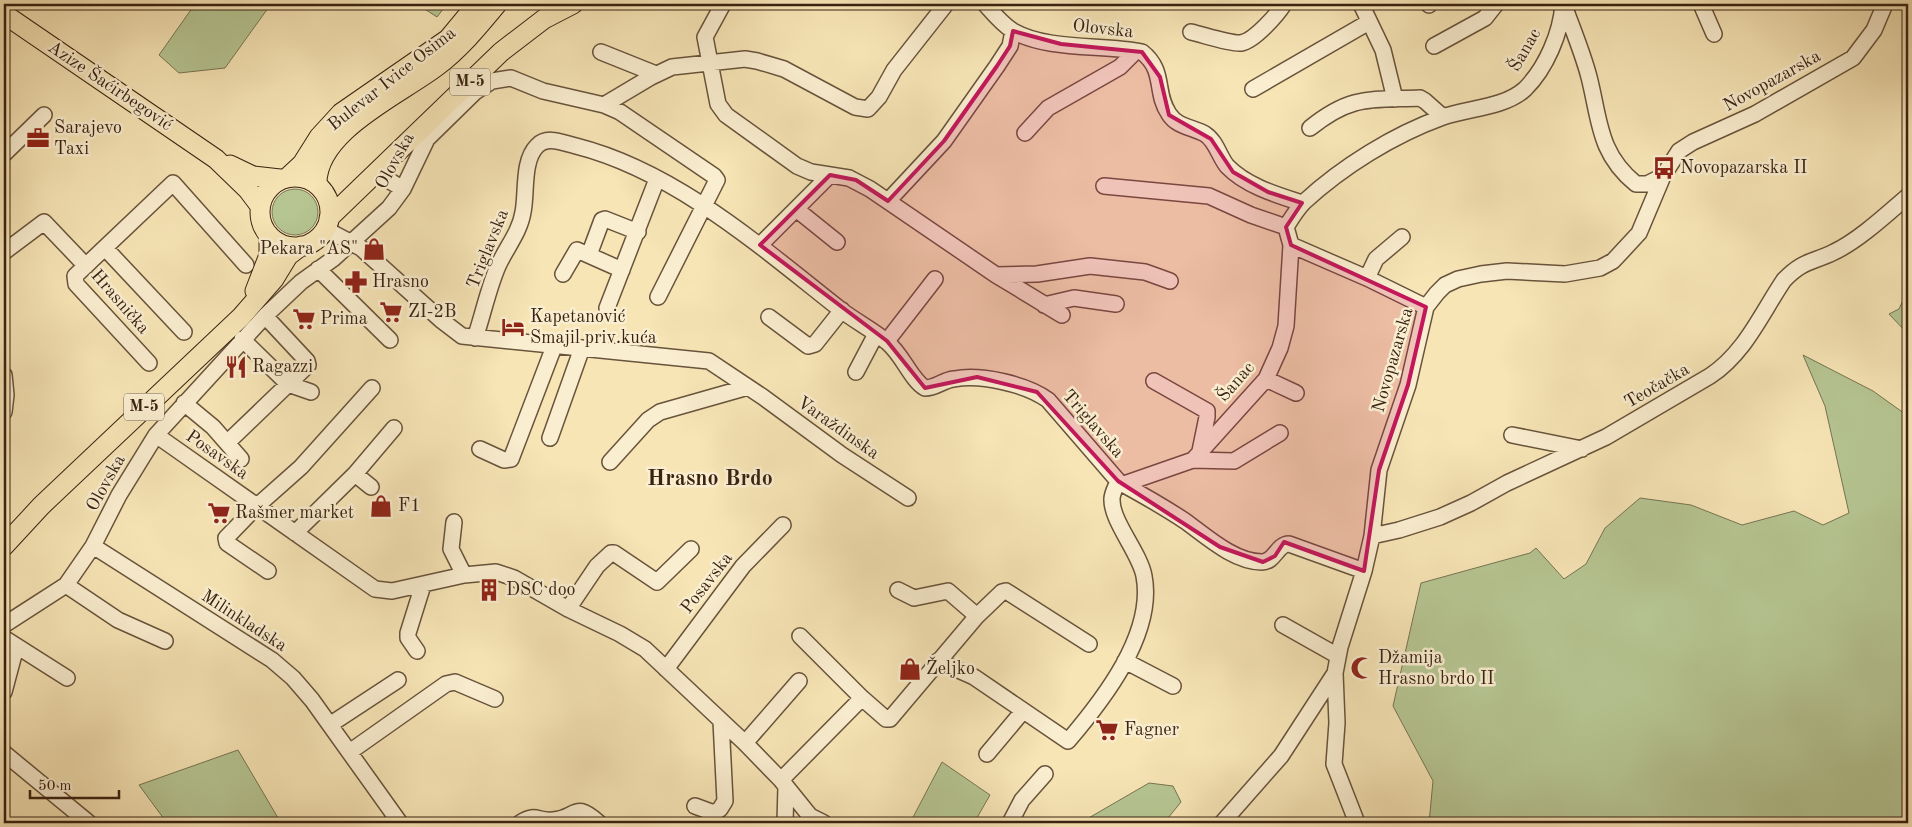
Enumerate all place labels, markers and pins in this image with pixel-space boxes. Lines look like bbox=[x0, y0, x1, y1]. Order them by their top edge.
place label: Sarajevo Taxi bbox=[54, 119, 122, 158]
office icon: Sarajevo Taxi bbox=[25, 125, 51, 151]
bus stop icon: Novopazarska II bbox=[1651, 155, 1677, 181]
place label: Novopazarska II bbox=[1680, 159, 1807, 177]
shop icon: Pekara "AS" bbox=[361, 236, 387, 262]
place label: Pekara "AS" bbox=[260, 240, 358, 258]
pharmacy icon: Hrasno bbox=[343, 269, 369, 295]
place label: Hrasno bbox=[372, 273, 429, 291]
supermarket icon: ZI-2B bbox=[378, 299, 404, 325]
place label: ZI-2B bbox=[408, 303, 456, 321]
supermarket icon: Prima bbox=[291, 306, 317, 332]
place label: Kapetanović Smajil priv.kuća bbox=[530, 308, 657, 347]
place label: Prima bbox=[320, 310, 368, 328]
hotel icon: Kapetanović Smajil priv.kuća bbox=[500, 314, 526, 340]
restaurant icon: Ragazzi bbox=[223, 354, 249, 380]
place label: Ragazzi bbox=[252, 358, 313, 376]
shop icon: F1 bbox=[368, 493, 394, 519]
place label: F1 bbox=[398, 497, 421, 515]
supermarket icon: Rašmer market bbox=[206, 500, 232, 526]
place label: Rašmer market bbox=[235, 504, 354, 522]
building icon: DSC doo bbox=[476, 577, 502, 603]
place label: DSC doo bbox=[506, 581, 576, 599]
place label: Džamija Hrasno brdo II bbox=[1378, 649, 1494, 688]
mosque icon: Džamija Hrasno brdo II bbox=[1349, 655, 1375, 681]
shop icon: Željko bbox=[897, 656, 923, 682]
place label: Željko bbox=[926, 656, 975, 678]
supermarket icon: Fagner bbox=[1094, 717, 1120, 743]
place label: Fagner bbox=[1124, 721, 1180, 739]

